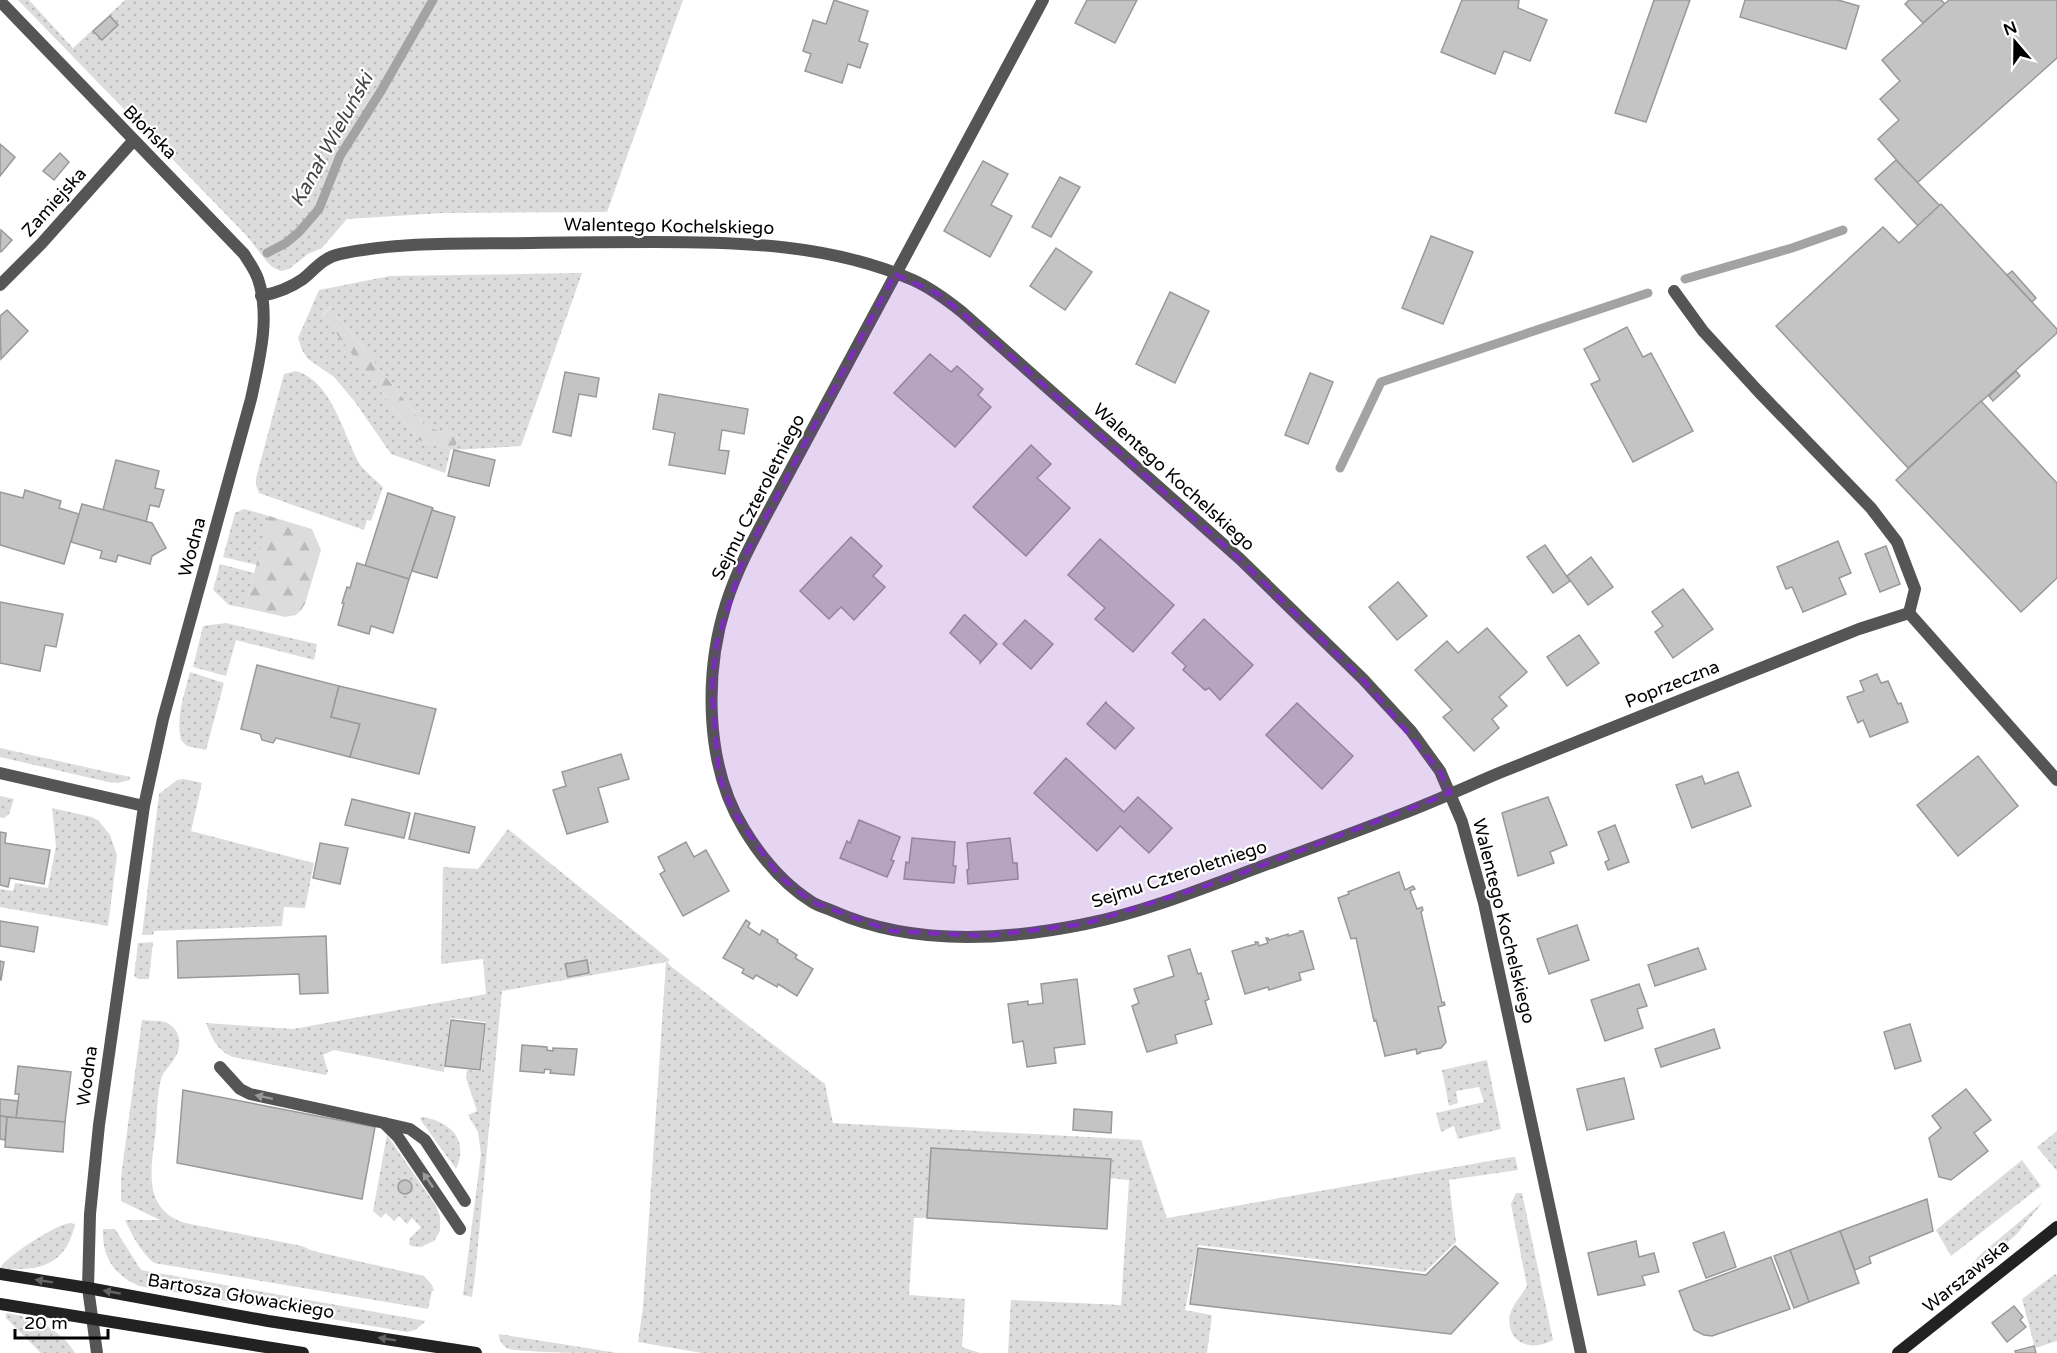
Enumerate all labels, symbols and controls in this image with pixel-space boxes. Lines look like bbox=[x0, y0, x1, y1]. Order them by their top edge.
north arrow bbox=[1985, 12, 2045, 72]
text: N bbox=[2001, 17, 2020, 40]
water label: Kanał Wieluński bbox=[285, 66, 380, 211]
street label: Błońska bbox=[118, 100, 182, 164]
street label: Zamiejska bbox=[17, 163, 91, 241]
street label: Walentego Kochelskiego bbox=[564, 213, 775, 239]
street label: Walentego Kochelskiego bbox=[1088, 398, 1260, 556]
street label: Sejmu Czteroletniego bbox=[707, 410, 809, 584]
street label: Wodna bbox=[174, 515, 210, 579]
street label: Poprzeczna bbox=[1622, 655, 1722, 713]
street label: Walentego Kochelskiego bbox=[1468, 816, 1540, 1026]
street label: Sejmu Czteroletniego bbox=[1088, 835, 1270, 913]
street label: Wodna bbox=[72, 1044, 102, 1108]
one-way arrow bbox=[255, 1092, 274, 1102]
one-way arrow bbox=[422, 1173, 434, 1189]
street label: Warszawska bbox=[1918, 1235, 2014, 1317]
street label: Bartosza Głowackiego bbox=[146, 1269, 336, 1323]
one-way arrow bbox=[34, 1276, 53, 1285]
one-way arrow bbox=[102, 1287, 121, 1296]
scale bar bbox=[15, 1302, 108, 1340]
text: 20 m bbox=[24, 1312, 68, 1334]
one-way arrow bbox=[377, 1334, 396, 1343]

